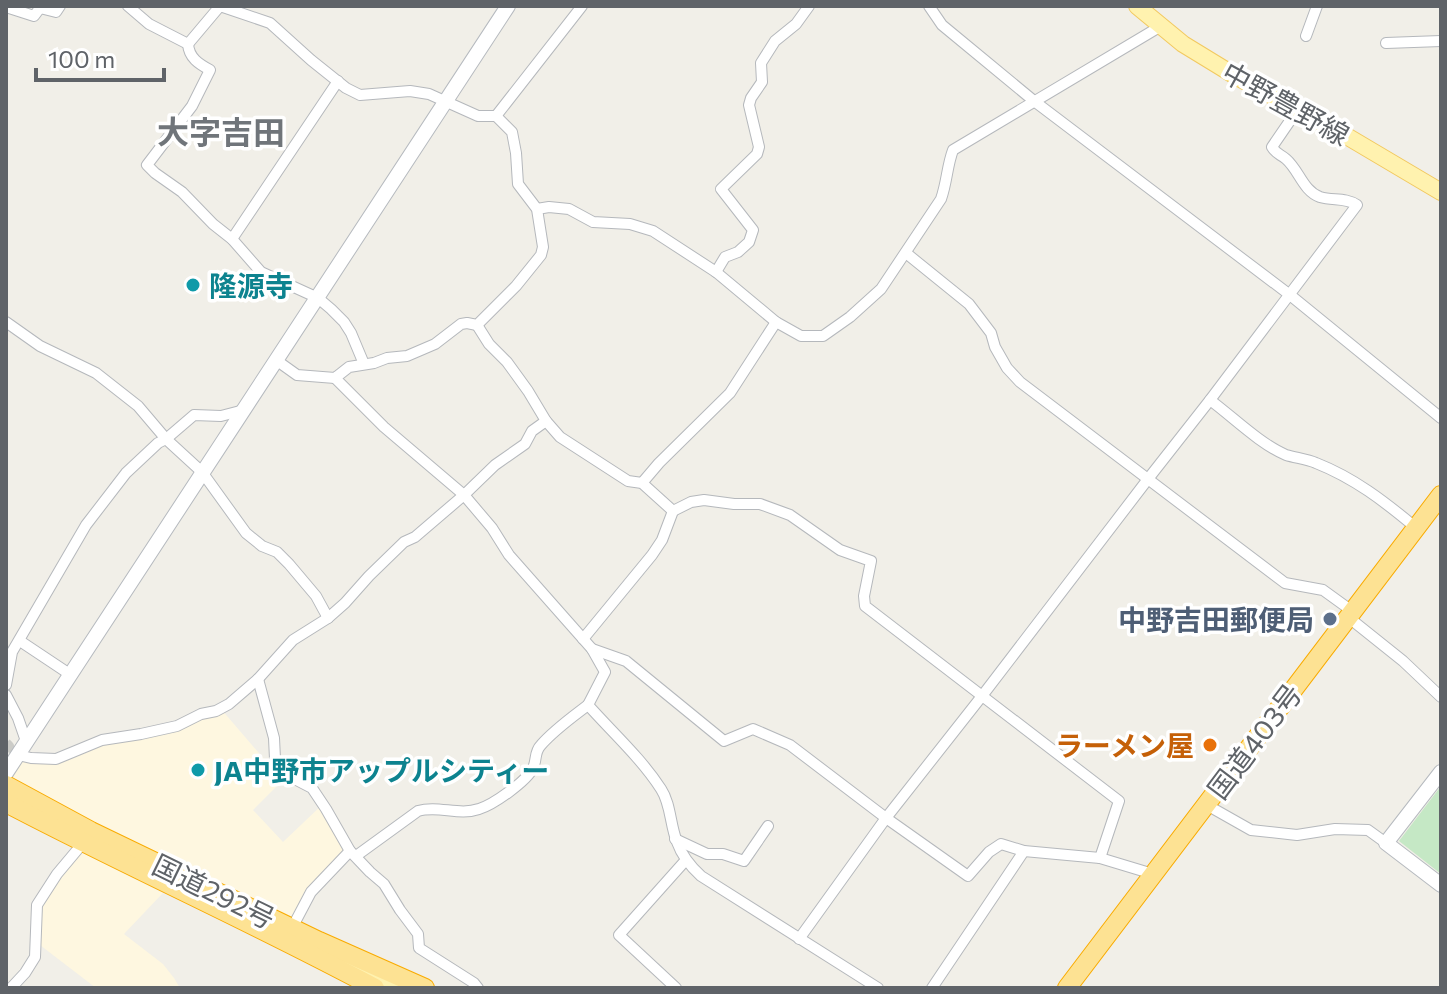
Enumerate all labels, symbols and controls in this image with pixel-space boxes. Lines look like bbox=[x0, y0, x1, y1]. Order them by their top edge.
scale bar bbox=[36, 32, 164, 82]
text: 100 m bbox=[48, 44, 115, 73]
street label: 中野豊野線 bbox=[1217, 54, 1355, 152]
district label: 大字吉田 bbox=[157, 111, 285, 151]
place label: 隆源寺 bbox=[209, 268, 293, 302]
marker: 隆源寺 bbox=[184, 276, 202, 294]
place label: 中野吉田郵便局 bbox=[1118, 602, 1314, 636]
marker: 中野吉田郵便局 bbox=[1321, 610, 1339, 628]
street label: 国道403号 bbox=[1200, 677, 1308, 805]
place label: ラーメン屋 bbox=[1055, 728, 1194, 762]
marker: ラーメン屋 bbox=[1201, 736, 1219, 754]
place label: JA中野市アップルシティー bbox=[214, 753, 549, 787]
marker: JA中野市アップルシティー bbox=[189, 761, 207, 779]
street label: 国道292号 bbox=[147, 847, 281, 935]

